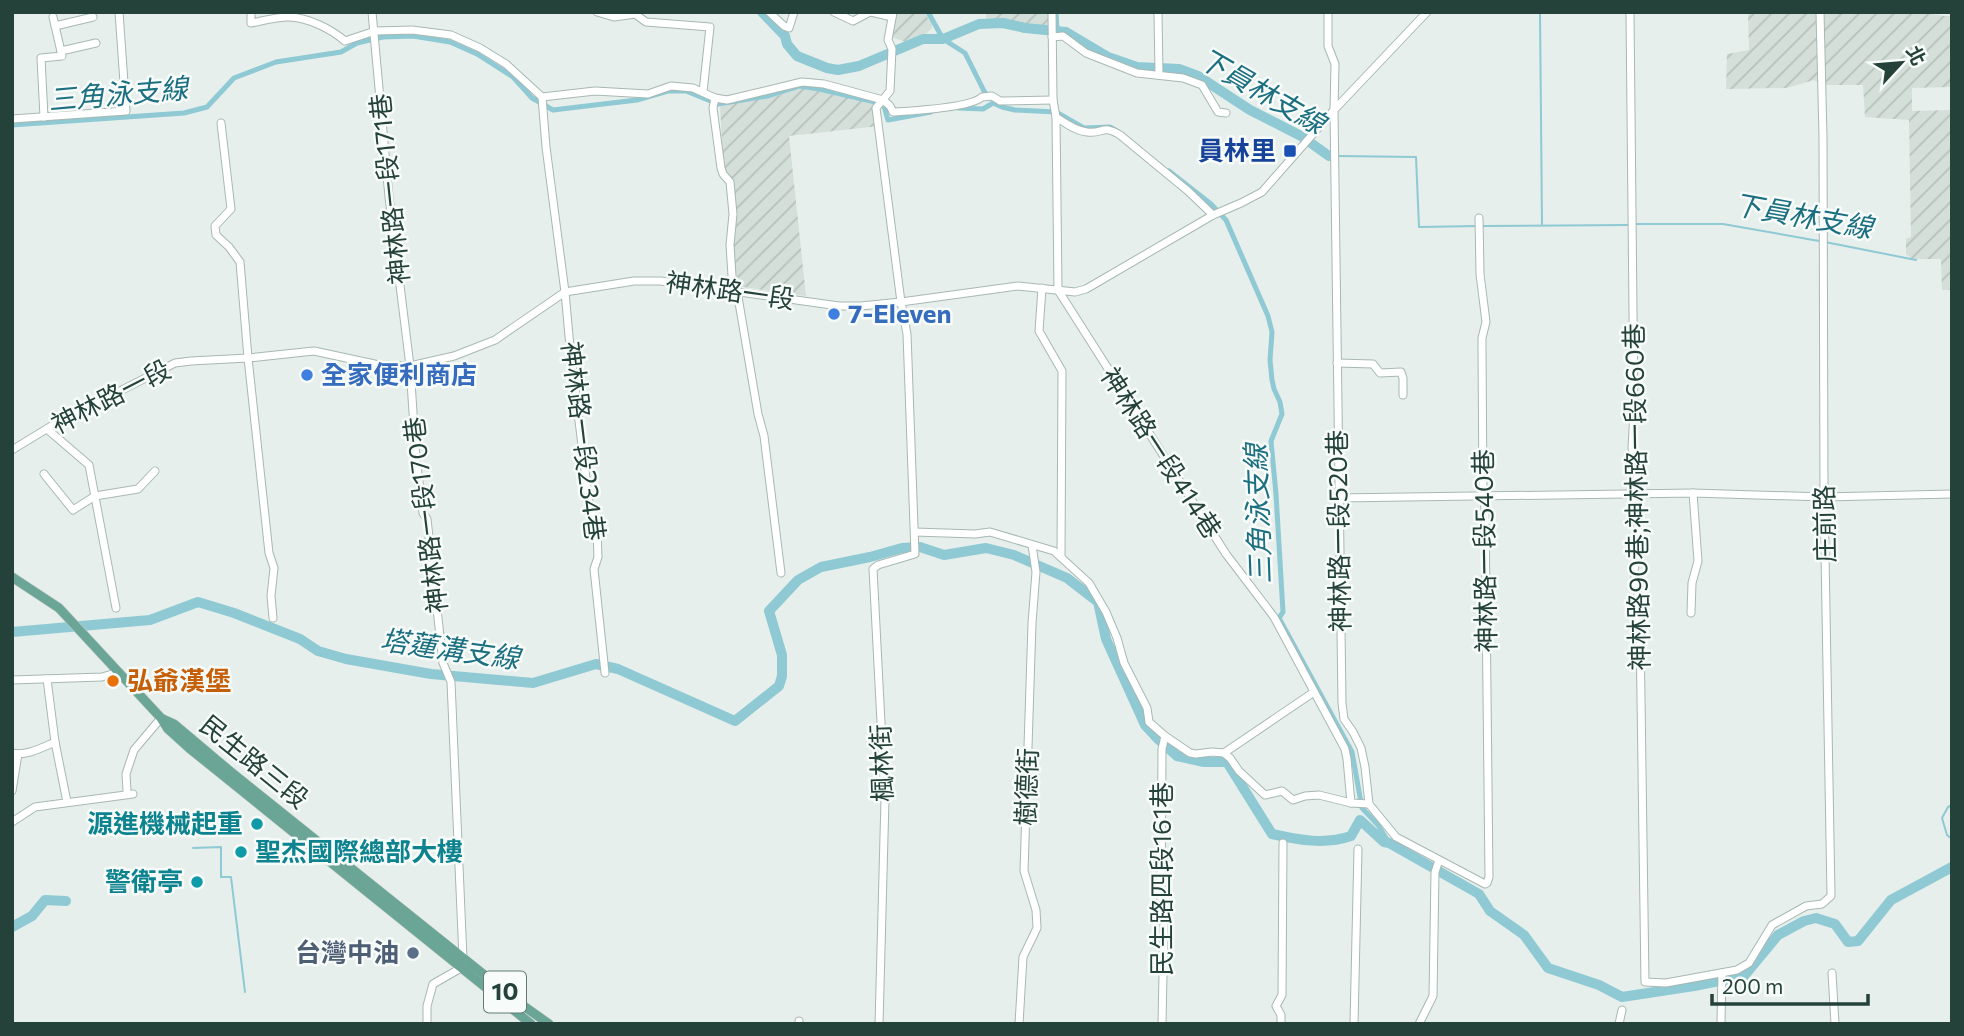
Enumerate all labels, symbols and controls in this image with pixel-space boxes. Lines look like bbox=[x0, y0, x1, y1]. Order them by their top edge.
north arrow bbox=[1866, 28, 1936, 98]
water label: 下員林支線 bbox=[1193, 40, 1334, 141]
text: 北 bbox=[1902, 42, 1931, 69]
water label: 三角泳支線 bbox=[47, 70, 192, 116]
street label: 神林路一段171巷 bbox=[363, 92, 414, 286]
place label: 員林里 bbox=[1198, 134, 1276, 165]
marker: 員林里 bbox=[1282, 143, 1298, 159]
water label: 下員林支線 bbox=[1731, 186, 1878, 244]
street label: 神林路一段 bbox=[664, 265, 797, 314]
place label: 7-Eleven bbox=[848, 297, 952, 328]
marker: 7-Eleven bbox=[826, 306, 842, 322]
street label: 神林路90巷;神林路一段660巷 bbox=[1617, 323, 1654, 671]
street label: 神林路一段234巷 bbox=[557, 339, 612, 542]
street label: 神林路一段 bbox=[45, 352, 175, 439]
place label: 全家便利商店 bbox=[321, 358, 477, 389]
street label: 神林路一段414巷 bbox=[1095, 361, 1229, 543]
marker: 全家便利商店 bbox=[299, 367, 315, 383]
street label: 神林路一段170巷 bbox=[397, 415, 452, 615]
street label: 神林路一段520巷 bbox=[1320, 430, 1355, 632]
water label: 三角泳支線 bbox=[1237, 440, 1276, 585]
street label: 神林路一段540巷 bbox=[1466, 449, 1501, 653]
street label: 庄前路 bbox=[1807, 485, 1840, 563]
water label: 塔蓮溝支線 bbox=[378, 621, 525, 675]
place label: 弘爺漢堡 bbox=[127, 664, 231, 695]
marker: 弘爺漢堡 bbox=[105, 673, 121, 689]
street label: 民生路三段 bbox=[195, 708, 315, 814]
street label: 楓林街 bbox=[864, 724, 897, 803]
street label: 樹德街 bbox=[1009, 747, 1042, 826]
street label: 民生路四段161巷 bbox=[1145, 782, 1176, 976]
place label: 源進機械起重 bbox=[87, 807, 243, 838]
marker: 源進機械起重 bbox=[249, 816, 265, 832]
place label: 聖杰國際總部大樓 bbox=[255, 835, 463, 866]
marker: 聖杰國際總部大樓 bbox=[233, 844, 249, 860]
place label: 警衛亭 bbox=[105, 865, 183, 896]
marker: 警衛亭 bbox=[189, 874, 205, 890]
place label: 台灣中油 bbox=[295, 936, 399, 967]
marker: 台灣中油 bbox=[405, 945, 421, 961]
scale bar bbox=[1712, 962, 1868, 1006]
road number: 10 bbox=[484, 972, 526, 1012]
text: 200 m bbox=[1722, 973, 1783, 998]

